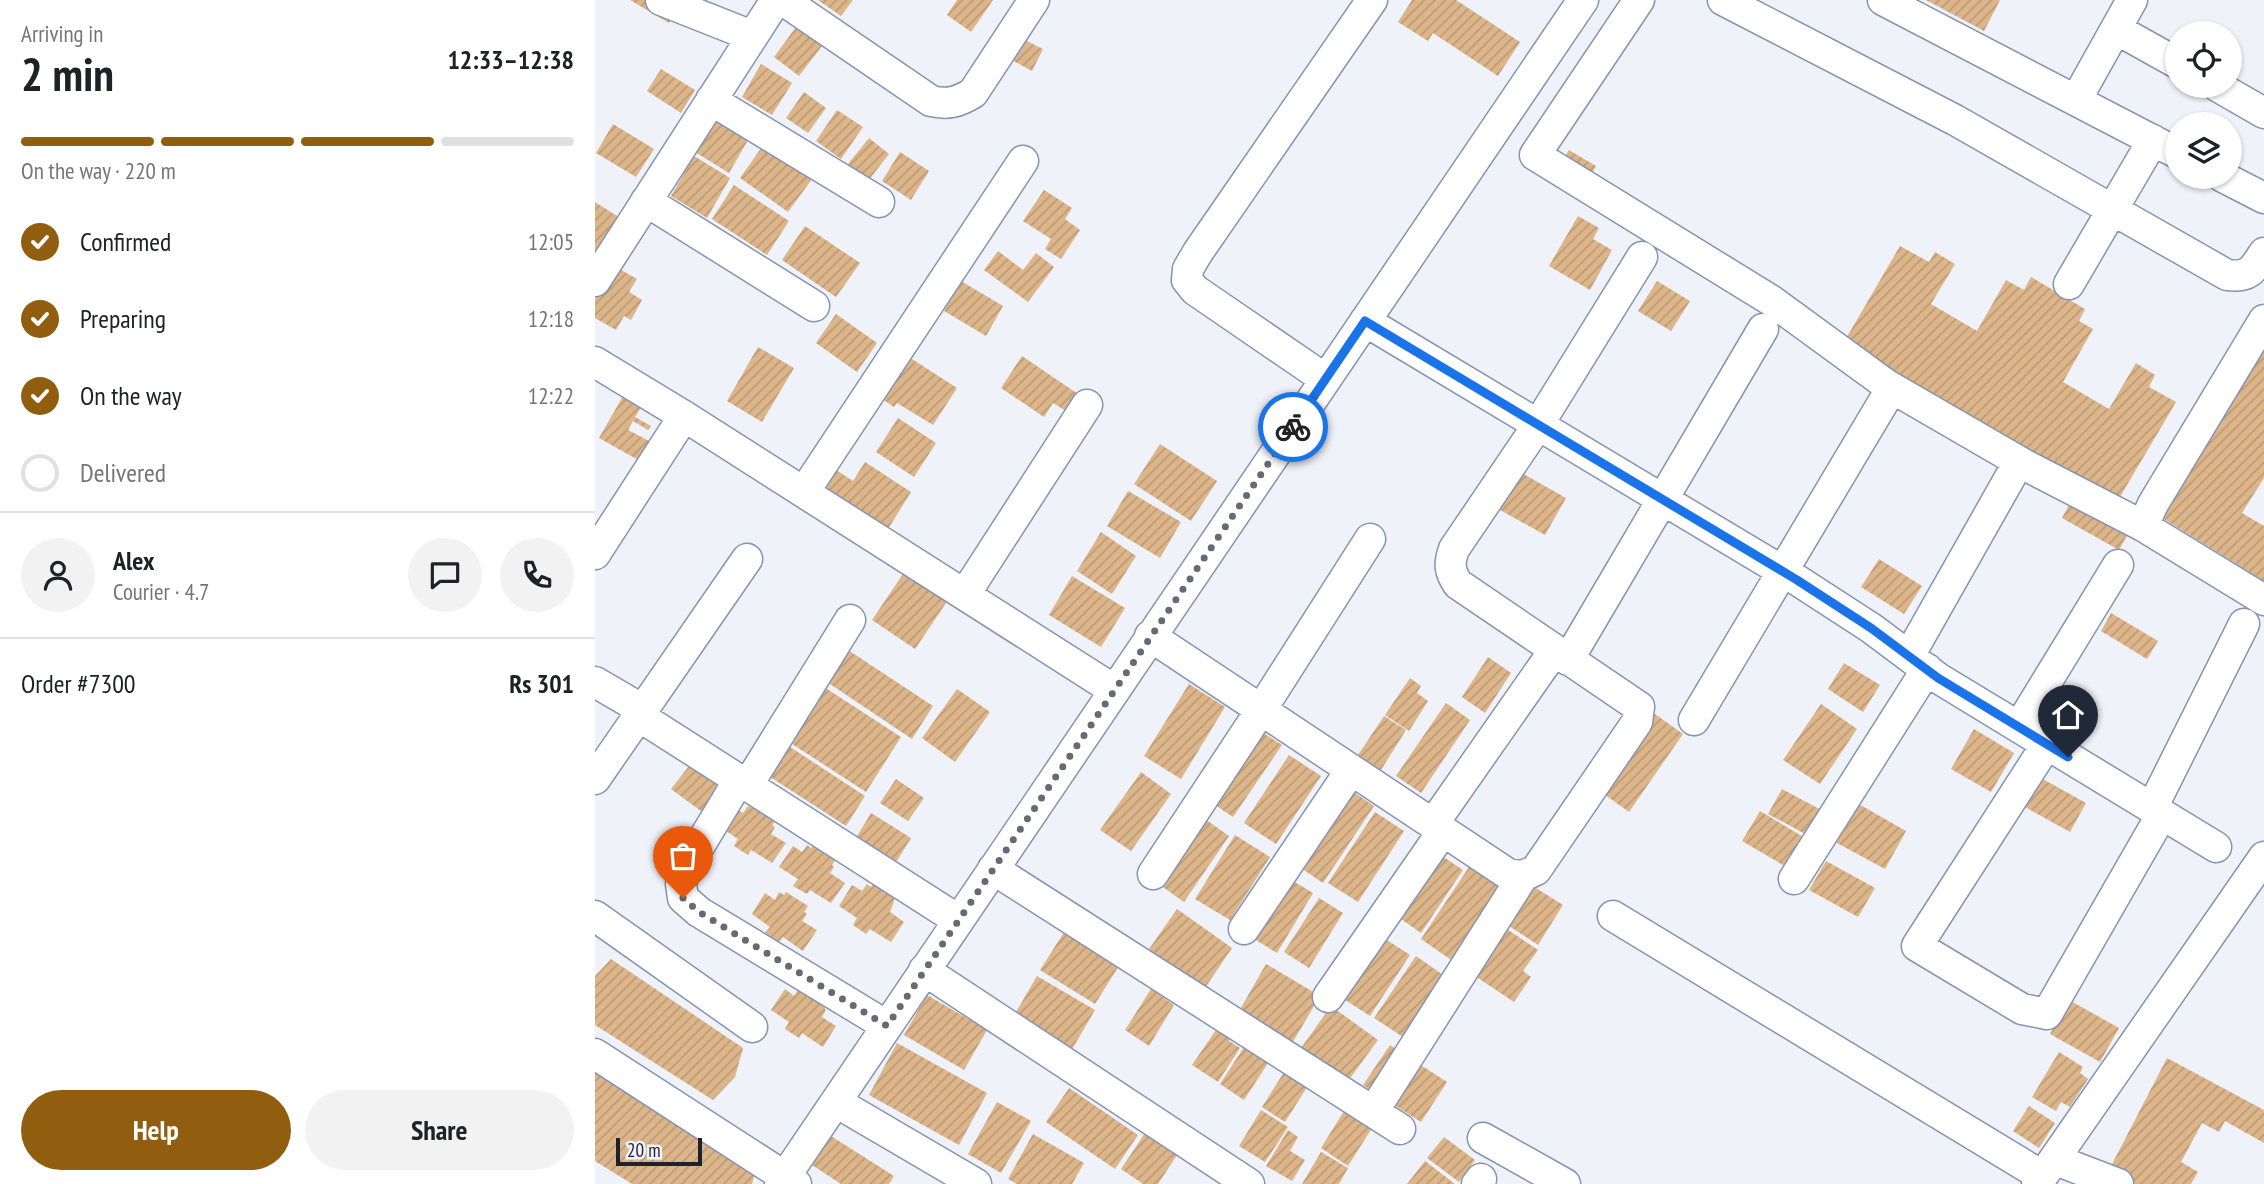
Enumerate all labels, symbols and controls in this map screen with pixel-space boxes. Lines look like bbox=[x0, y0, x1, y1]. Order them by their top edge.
text: Arriving in bbox=[21, 19, 103, 48]
map controls bbox=[2165, 21, 2242, 189]
button: locate bbox=[2165, 21, 2242, 98]
text: 12:33–12:38 bbox=[447, 43, 574, 76]
text: 2 min bbox=[21, 44, 114, 104]
button: layers bbox=[2165, 112, 2242, 189]
text: On the way · 220 m bbox=[21, 156, 176, 185]
icon: check bbox=[21, 223, 59, 261]
text: Confirmed bbox=[80, 225, 171, 258]
text: 12:05 bbox=[528, 227, 574, 256]
icon: check bbox=[21, 300, 59, 338]
text: Preparing bbox=[80, 302, 166, 335]
text: 12:18 bbox=[528, 304, 574, 333]
icon: check bbox=[21, 377, 59, 415]
text: On the way bbox=[80, 379, 182, 412]
text: 12:22 bbox=[528, 381, 574, 410]
courier bbox=[1258, 392, 1328, 462]
icon: bike bbox=[1274, 408, 1312, 446]
text: Delivered bbox=[80, 456, 166, 489]
button: person bbox=[21, 538, 95, 612]
button: chat bbox=[408, 538, 482, 612]
button: phone bbox=[500, 538, 574, 612]
text: Alex bbox=[113, 544, 154, 577]
text: Courier · 4.7 bbox=[113, 577, 209, 606]
text: Order #7300 bbox=[21, 667, 136, 700]
text: Rs 301 bbox=[509, 667, 574, 700]
pin bbox=[2038, 685, 2098, 757]
icon: home bbox=[2049, 696, 2087, 734]
pin bbox=[653, 826, 713, 898]
icon: bag bbox=[664, 837, 702, 875]
button: Help bbox=[21, 1090, 291, 1170]
button: Share bbox=[305, 1090, 574, 1170]
scale bar bbox=[616, 1135, 702, 1167]
text: 20 m bbox=[627, 1138, 661, 1162]

